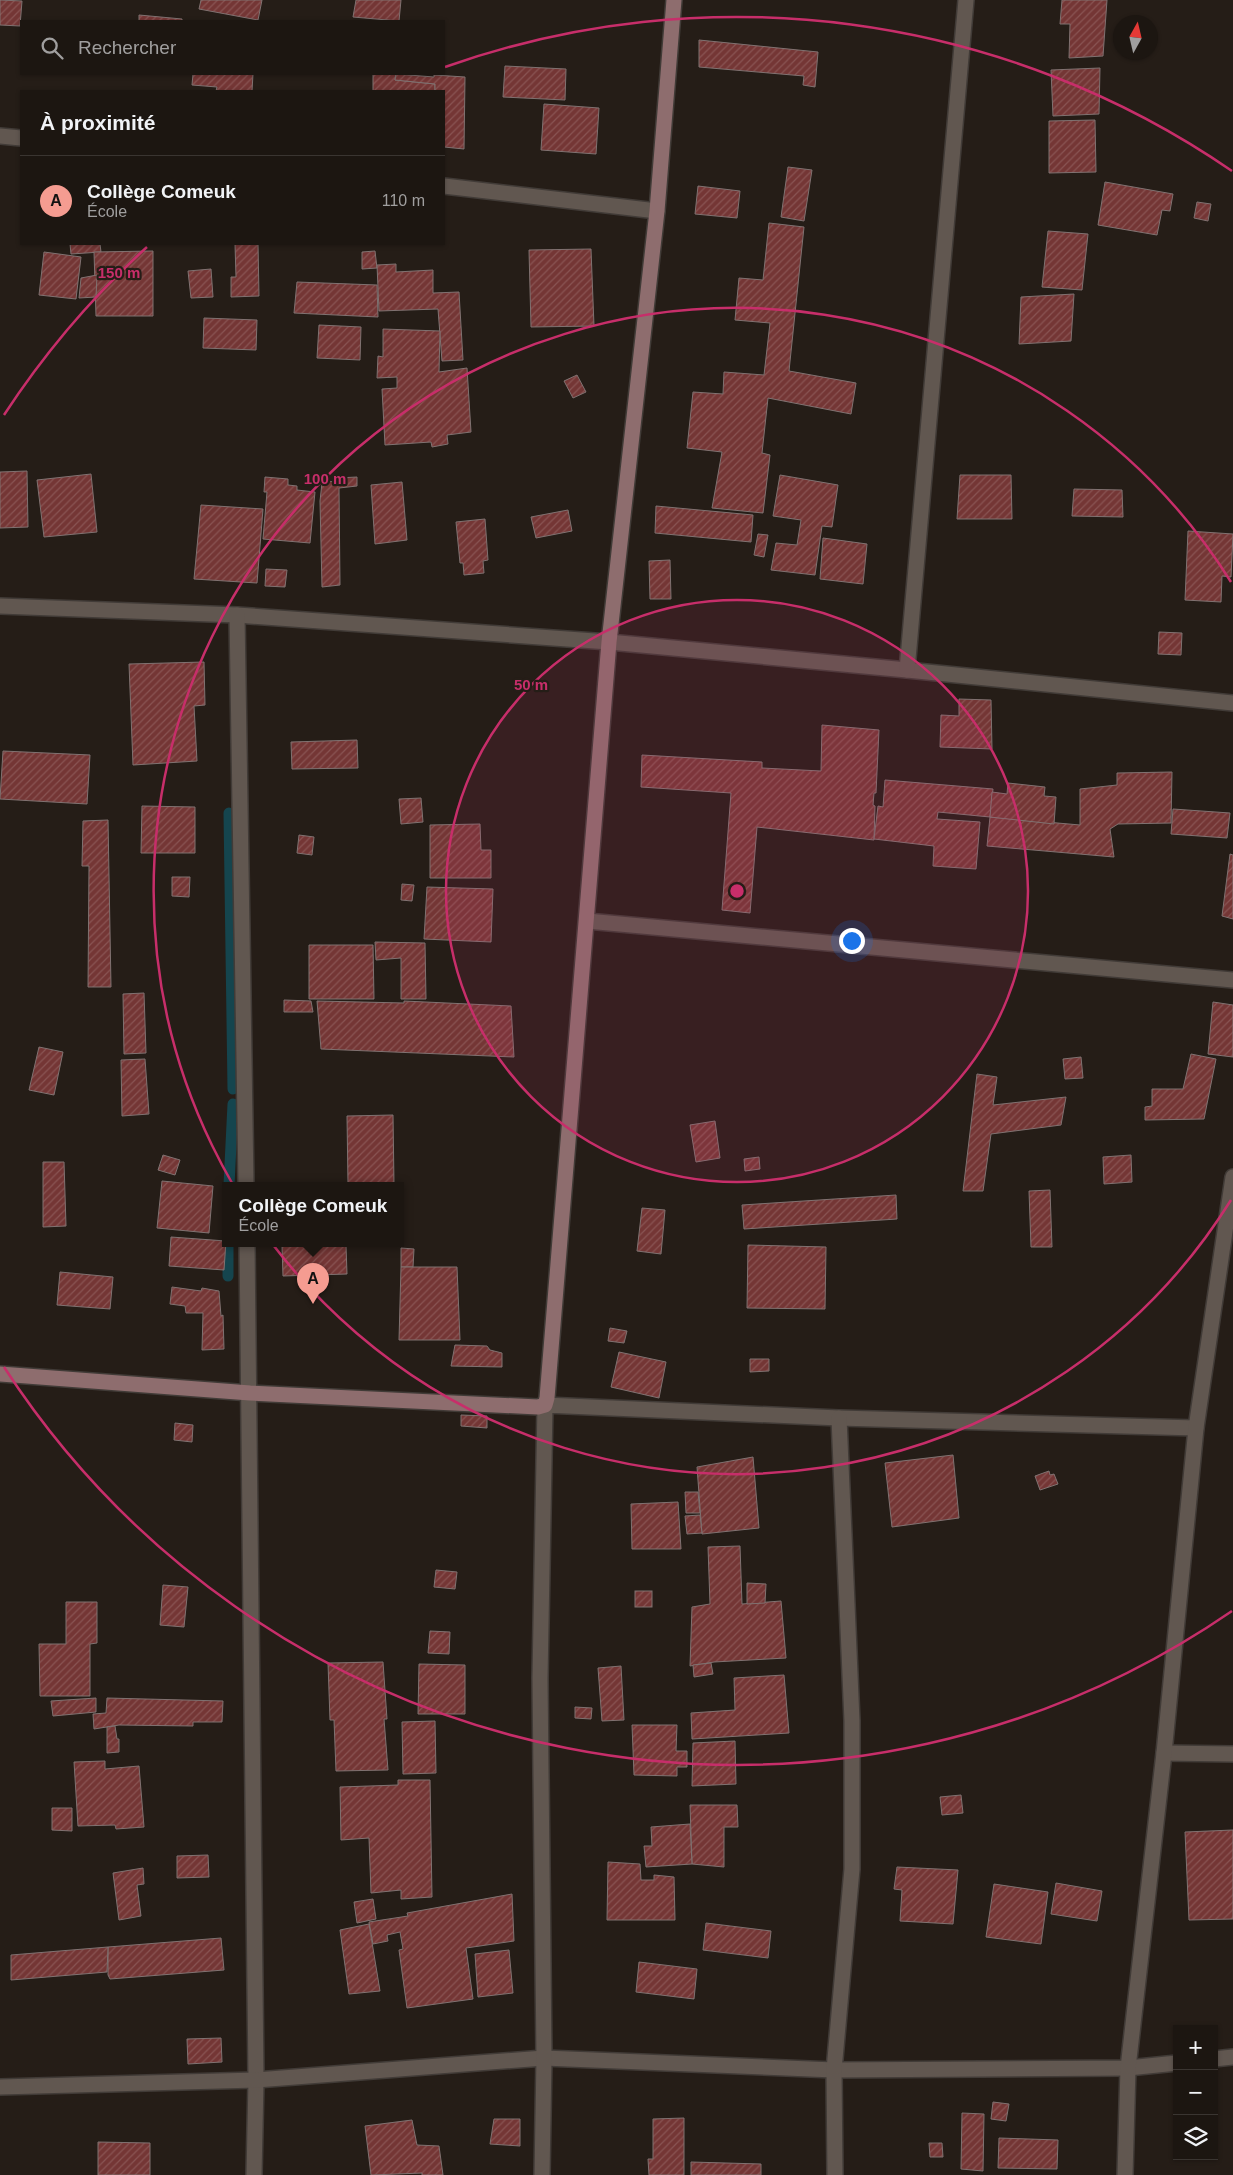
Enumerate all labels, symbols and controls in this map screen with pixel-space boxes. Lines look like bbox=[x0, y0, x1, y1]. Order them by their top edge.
north arrow bbox=[1113, 15, 1158, 60]
search box bbox=[20, 20, 445, 75]
icon: search bbox=[38, 34, 66, 62]
text: Rechercher bbox=[78, 37, 176, 58]
text: À proximité bbox=[40, 111, 156, 134]
text: Collège Comeuk bbox=[87, 181, 236, 202]
text: A bbox=[50, 192, 62, 209]
text: 110 m bbox=[382, 192, 425, 209]
text: École bbox=[87, 203, 127, 220]
text: 150 m bbox=[98, 264, 140, 281]
text: 100 m bbox=[304, 470, 346, 487]
text: 50 m bbox=[514, 676, 548, 693]
centre of rings bbox=[728, 882, 746, 900]
your location bbox=[839, 928, 865, 954]
popup bbox=[222, 1182, 404, 1247]
text: Collège Comeuk bbox=[239, 1195, 387, 1216]
text: École bbox=[239, 1217, 279, 1234]
pin: A bbox=[297, 1263, 329, 1304]
map controls bbox=[1173, 2025, 1218, 2160]
button: + bbox=[1173, 2025, 1218, 2070]
button: − bbox=[1173, 2070, 1218, 2115]
button: layers bbox=[1173, 2115, 1218, 2160]

